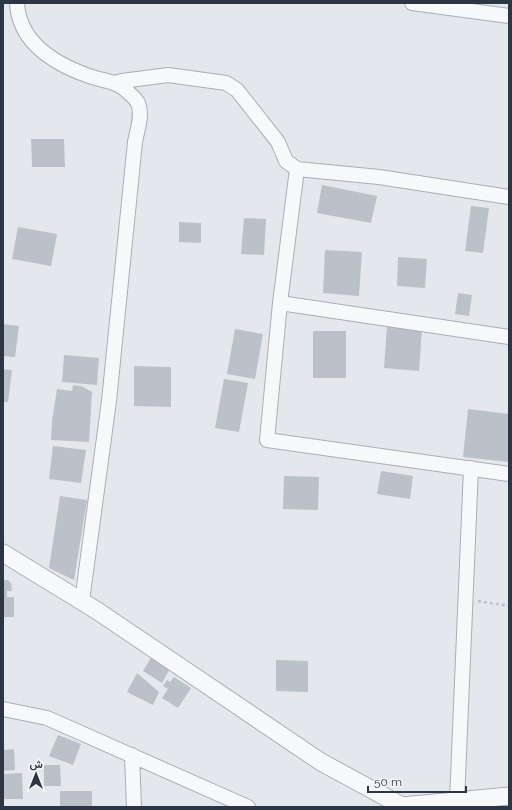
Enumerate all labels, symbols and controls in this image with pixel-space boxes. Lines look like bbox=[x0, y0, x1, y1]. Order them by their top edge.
north arrow bbox=[16, 754, 56, 794]
text: ش bbox=[29, 758, 43, 771]
scale bar bbox=[368, 768, 466, 794]
text: 50 m bbox=[374, 775, 402, 789]

